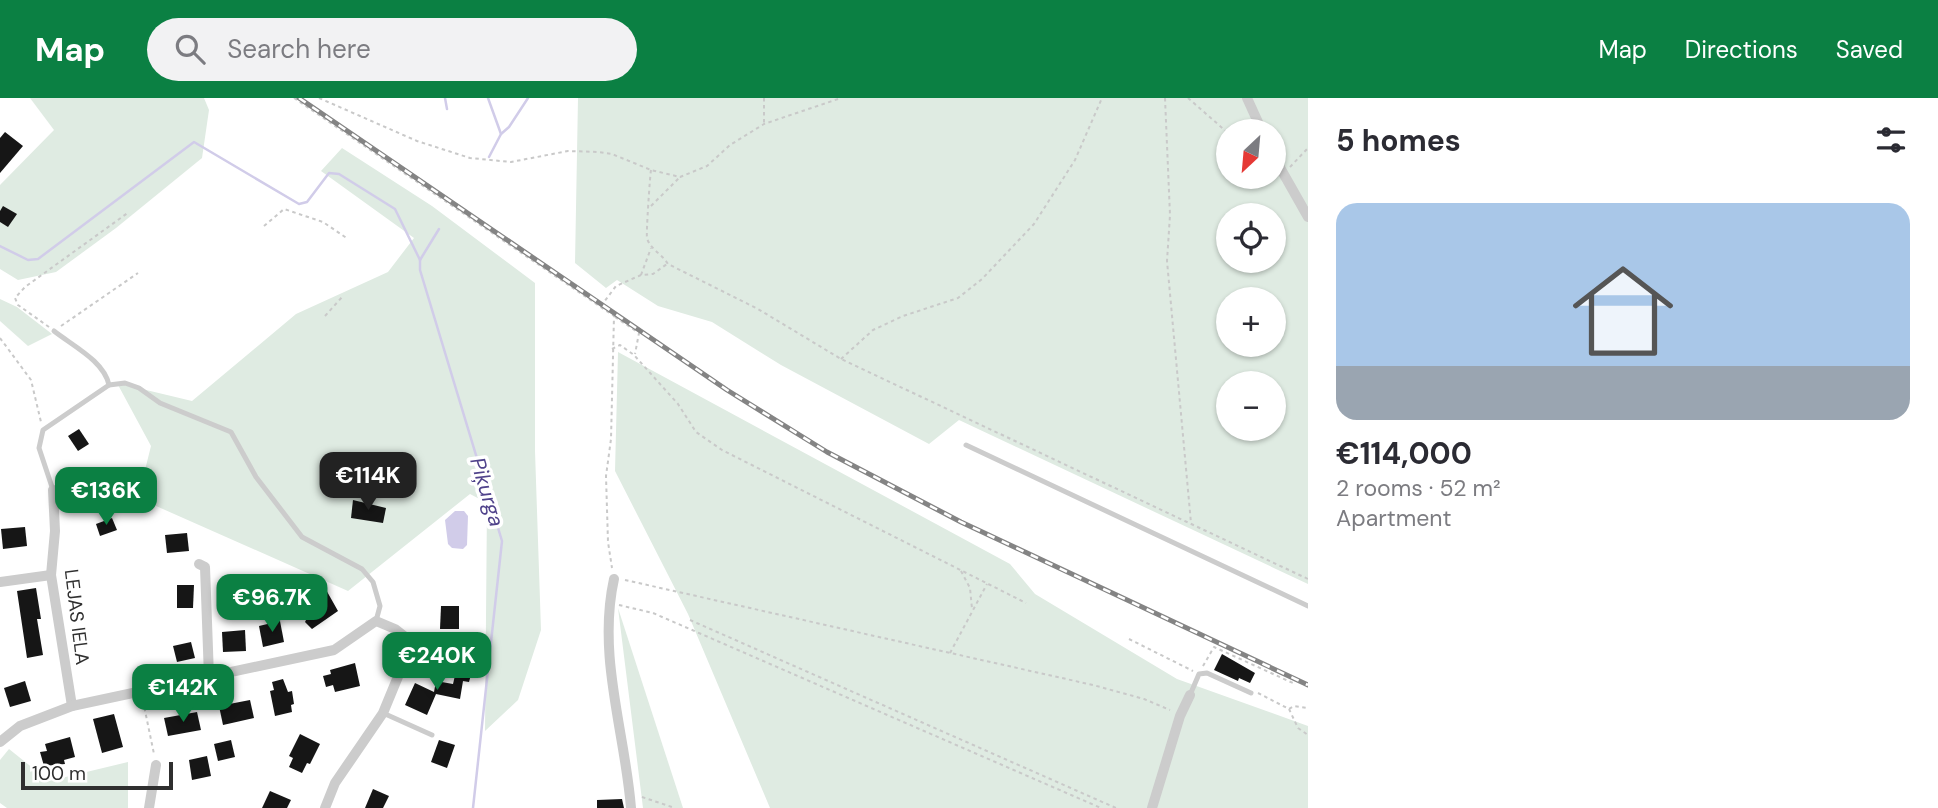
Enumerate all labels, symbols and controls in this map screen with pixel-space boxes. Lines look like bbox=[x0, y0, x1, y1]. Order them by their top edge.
search box bbox=[147, 18, 637, 81]
text: Map bbox=[35, 28, 105, 71]
icon: search bbox=[171, 30, 209, 68]
text: Search here bbox=[227, 32, 371, 66]
text: Map bbox=[1599, 34, 1647, 65]
text: Directions bbox=[1685, 34, 1798, 65]
text: Saved bbox=[1836, 34, 1903, 65]
north arrow bbox=[1216, 119, 1286, 189]
map controls bbox=[1216, 119, 1286, 441]
text: 5 homes bbox=[1336, 121, 1461, 160]
icon: filters bbox=[1872, 121, 1910, 159]
button: locate bbox=[1216, 203, 1286, 273]
icon: home bbox=[1560, 248, 1686, 374]
button: + bbox=[1216, 287, 1286, 357]
button: − bbox=[1216, 371, 1286, 441]
text: €114,000 bbox=[1336, 434, 1472, 473]
pin: €114K bbox=[319, 452, 417, 512]
water label: Piķurga bbox=[463, 454, 511, 530]
text: €114K bbox=[336, 460, 400, 490]
pin: €136K bbox=[57, 468, 155, 527]
text: 2 rooms · 52 m² bbox=[1336, 473, 1501, 503]
text: €136K bbox=[71, 475, 141, 505]
text: Apartment bbox=[1336, 503, 1451, 533]
street label: LEJAS IELA bbox=[59, 568, 95, 667]
pin: €96.7K bbox=[215, 574, 329, 634]
text: €96.7K bbox=[232, 582, 312, 612]
pin: €240K bbox=[388, 632, 486, 692]
text: €240K bbox=[398, 640, 476, 670]
pin: €142K bbox=[134, 664, 232, 724]
text: €142K bbox=[148, 672, 218, 702]
scale bar bbox=[21, 759, 173, 791]
text: 100 m bbox=[32, 761, 86, 786]

